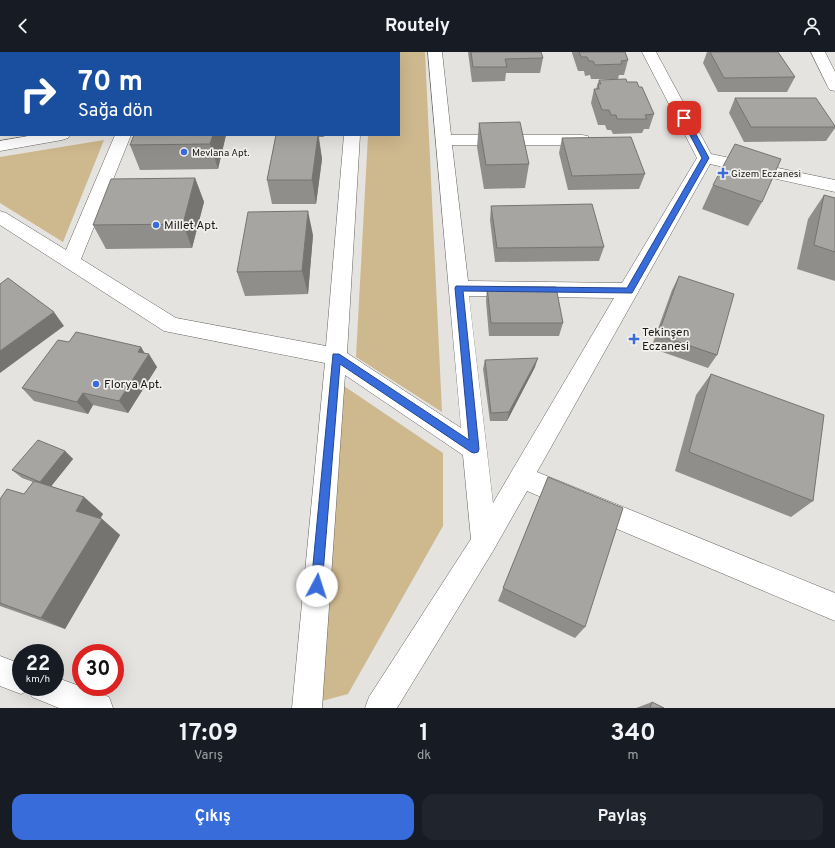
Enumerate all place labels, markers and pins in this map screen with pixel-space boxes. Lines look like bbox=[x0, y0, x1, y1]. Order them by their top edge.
pin bbox=[667, 101, 701, 135]
marker: Mevlana Apt. bbox=[179, 147, 189, 157]
place label: Mevlana Apt. bbox=[192, 147, 249, 160]
marker: Gizem Eczanesi bbox=[718, 168, 728, 178]
place label: Gizem Eczanesi bbox=[731, 168, 801, 181]
place label: Millet Apt. bbox=[164, 218, 218, 234]
marker: Millet Apt. bbox=[151, 220, 161, 230]
place label: Tekinşen Eczanesi bbox=[642, 325, 689, 355]
marker: Tekinşen Eczanesi bbox=[629, 334, 639, 344]
place label: Florya Apt. bbox=[104, 377, 162, 393]
marker: Florya Apt. bbox=[91, 379, 101, 389]

